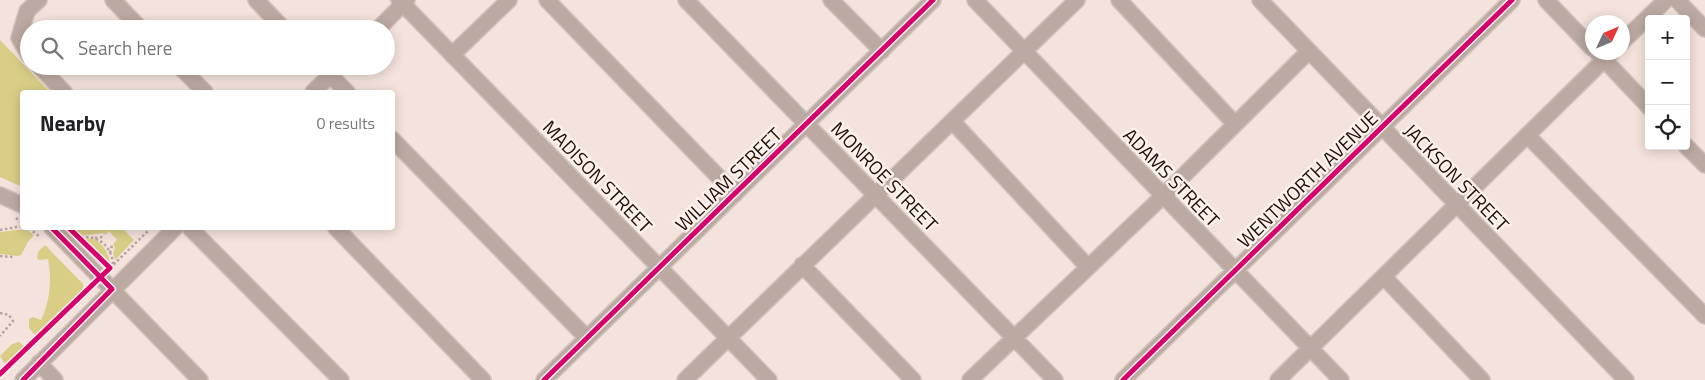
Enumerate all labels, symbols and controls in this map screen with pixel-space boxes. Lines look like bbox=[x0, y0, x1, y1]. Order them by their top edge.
north arrow bbox=[1585, 15, 1630, 60]
map controls bbox=[1645, 15, 1690, 150]
button: + bbox=[1645, 15, 1690, 60]
search box bbox=[20, 20, 395, 75]
text: Search here bbox=[78, 33, 172, 62]
icon: search bbox=[38, 34, 66, 62]
button: − bbox=[1645, 60, 1690, 105]
street label: WENTWORTH AVENUE bbox=[1230, 104, 1384, 254]
button: locate bbox=[1645, 105, 1690, 150]
text: Nearby bbox=[40, 107, 105, 139]
text: 0 results bbox=[316, 111, 375, 135]
street label: MADISON STREET bbox=[536, 113, 660, 239]
street label: MONROE STREET bbox=[825, 114, 945, 238]
street label: JACKSON STREET bbox=[1398, 116, 1516, 238]
street label: WILLIAM STREET bbox=[668, 120, 788, 238]
street label: ADAMS STREET bbox=[1117, 121, 1227, 233]

